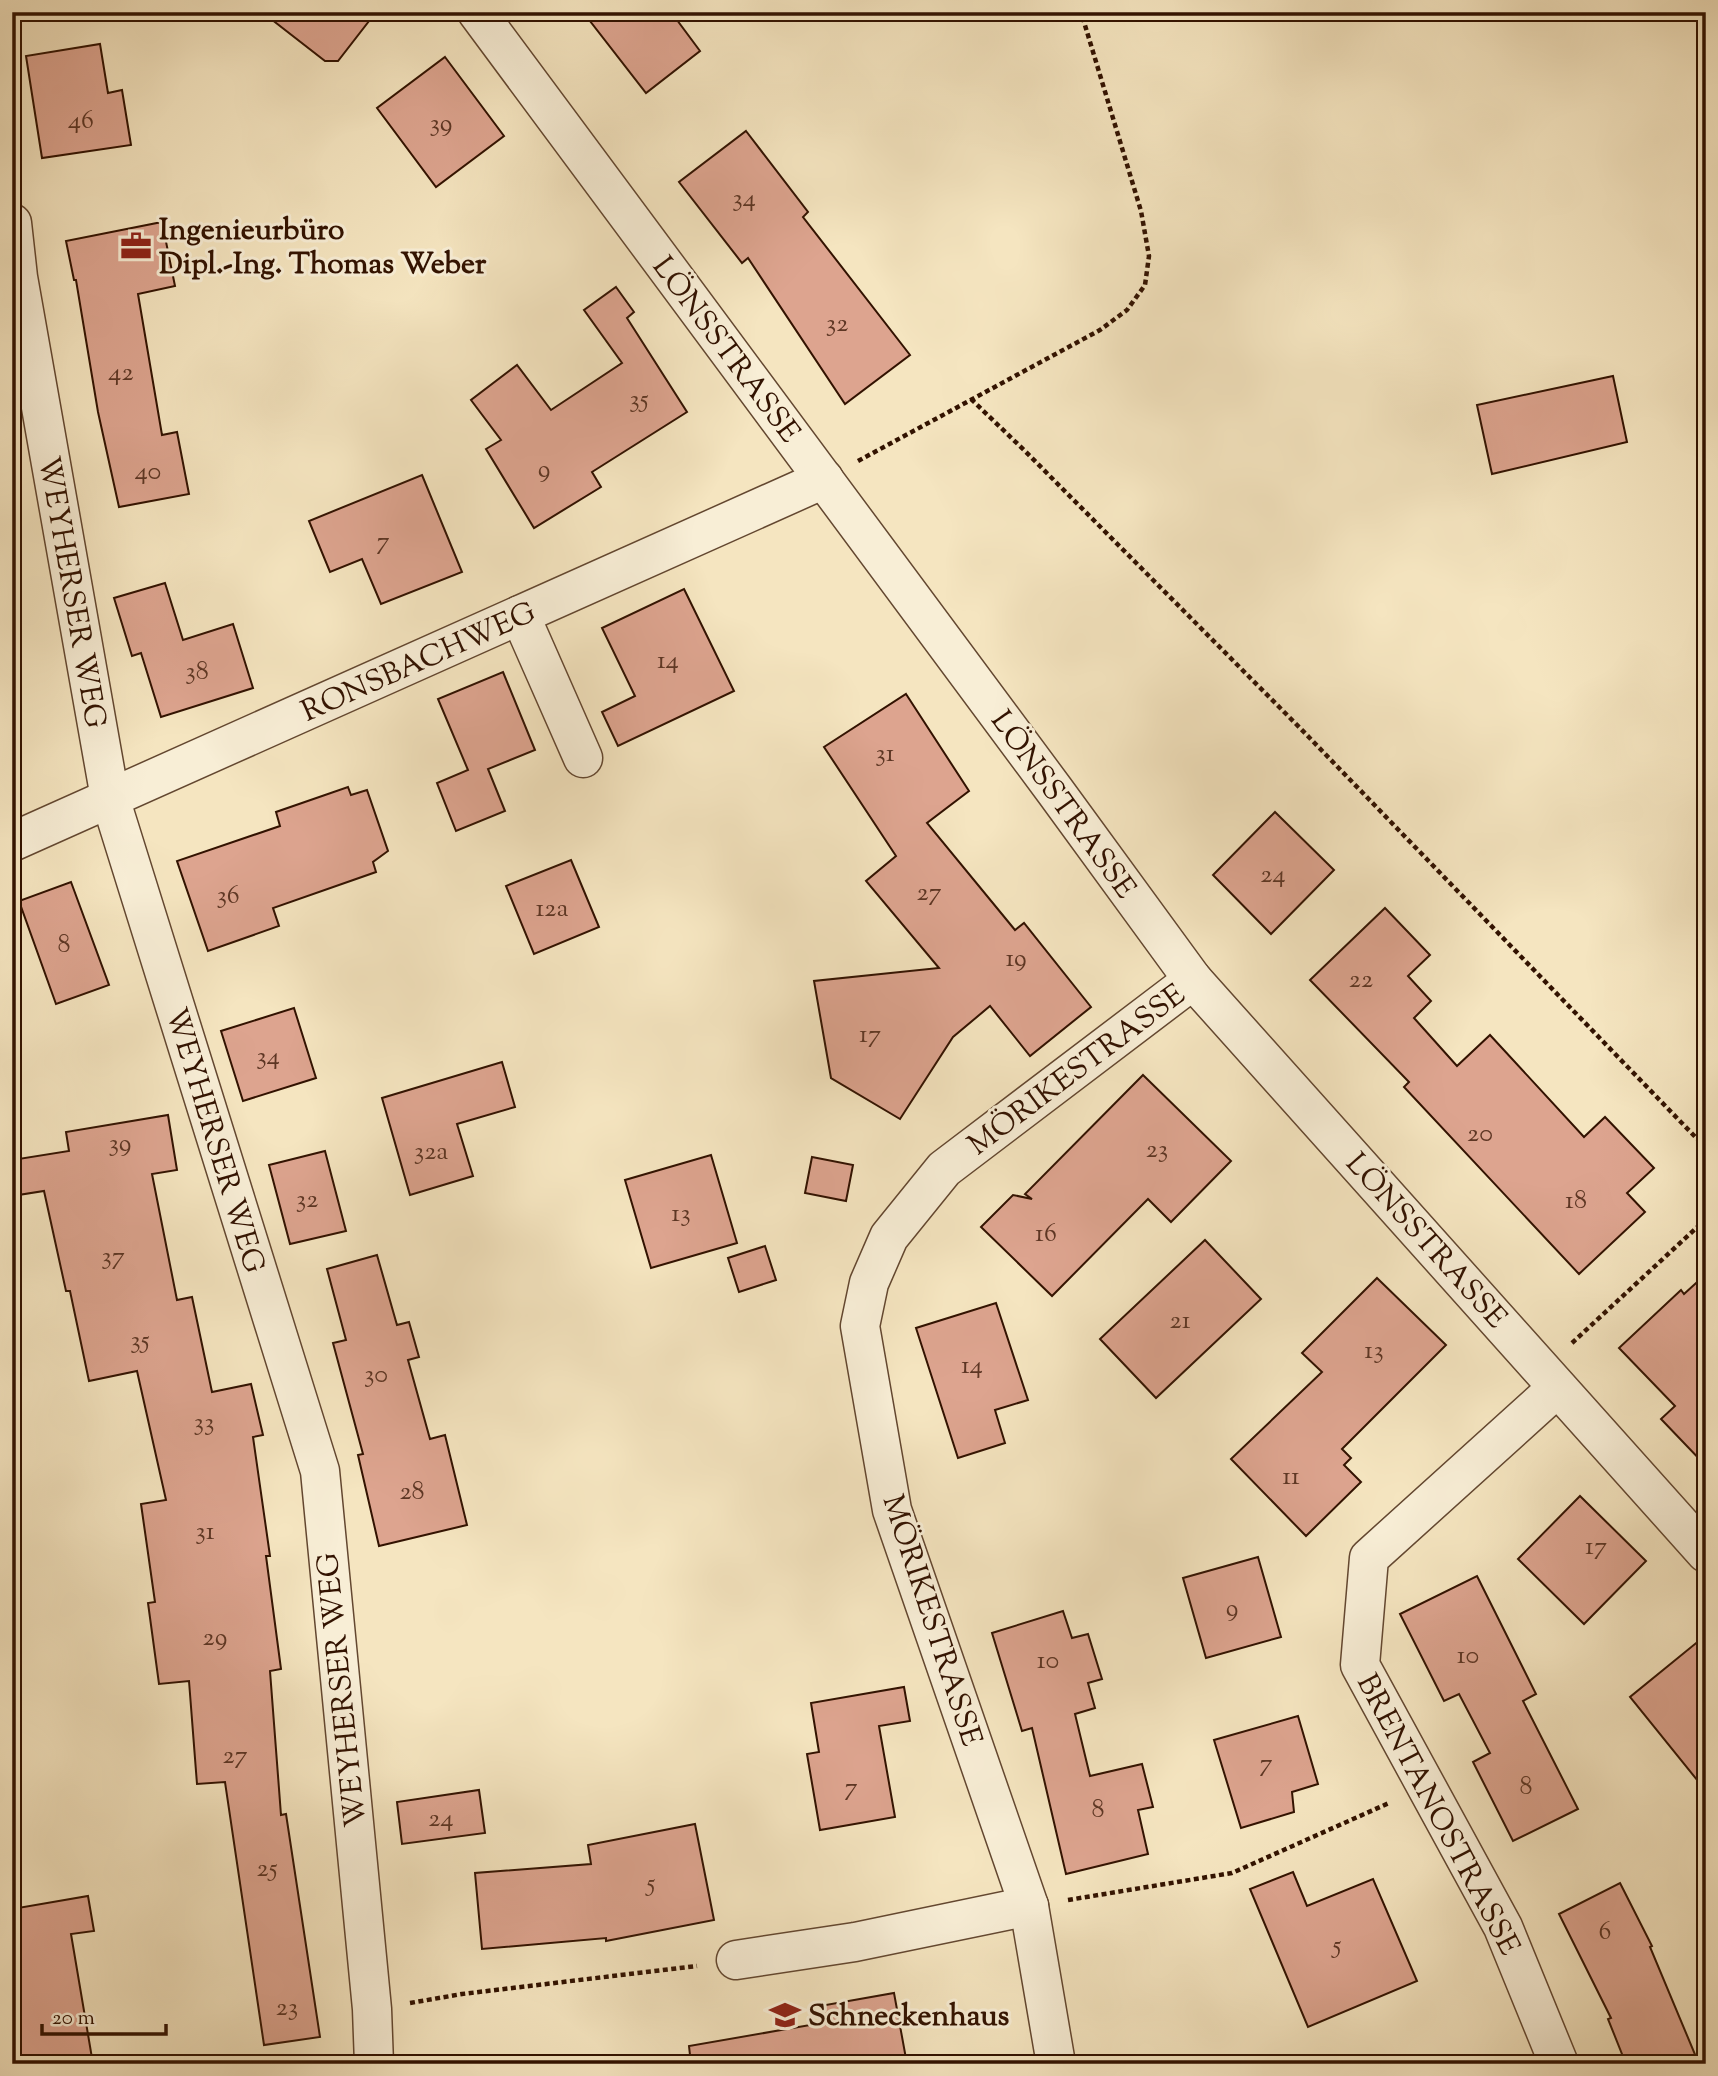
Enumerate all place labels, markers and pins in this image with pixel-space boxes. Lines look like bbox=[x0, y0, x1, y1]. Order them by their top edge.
place label: Ingenieurbüro Dipl.-Ing. Thomas Weber bbox=[159, 210, 487, 287]
office icon: Ingenieurbüro Dipl.-Ing. Thomas Weber bbox=[119, 229, 153, 263]
place label: Schneckenhaus bbox=[808, 1996, 1010, 2039]
school or university icon: Schneckenhaus bbox=[768, 1998, 802, 2032]

